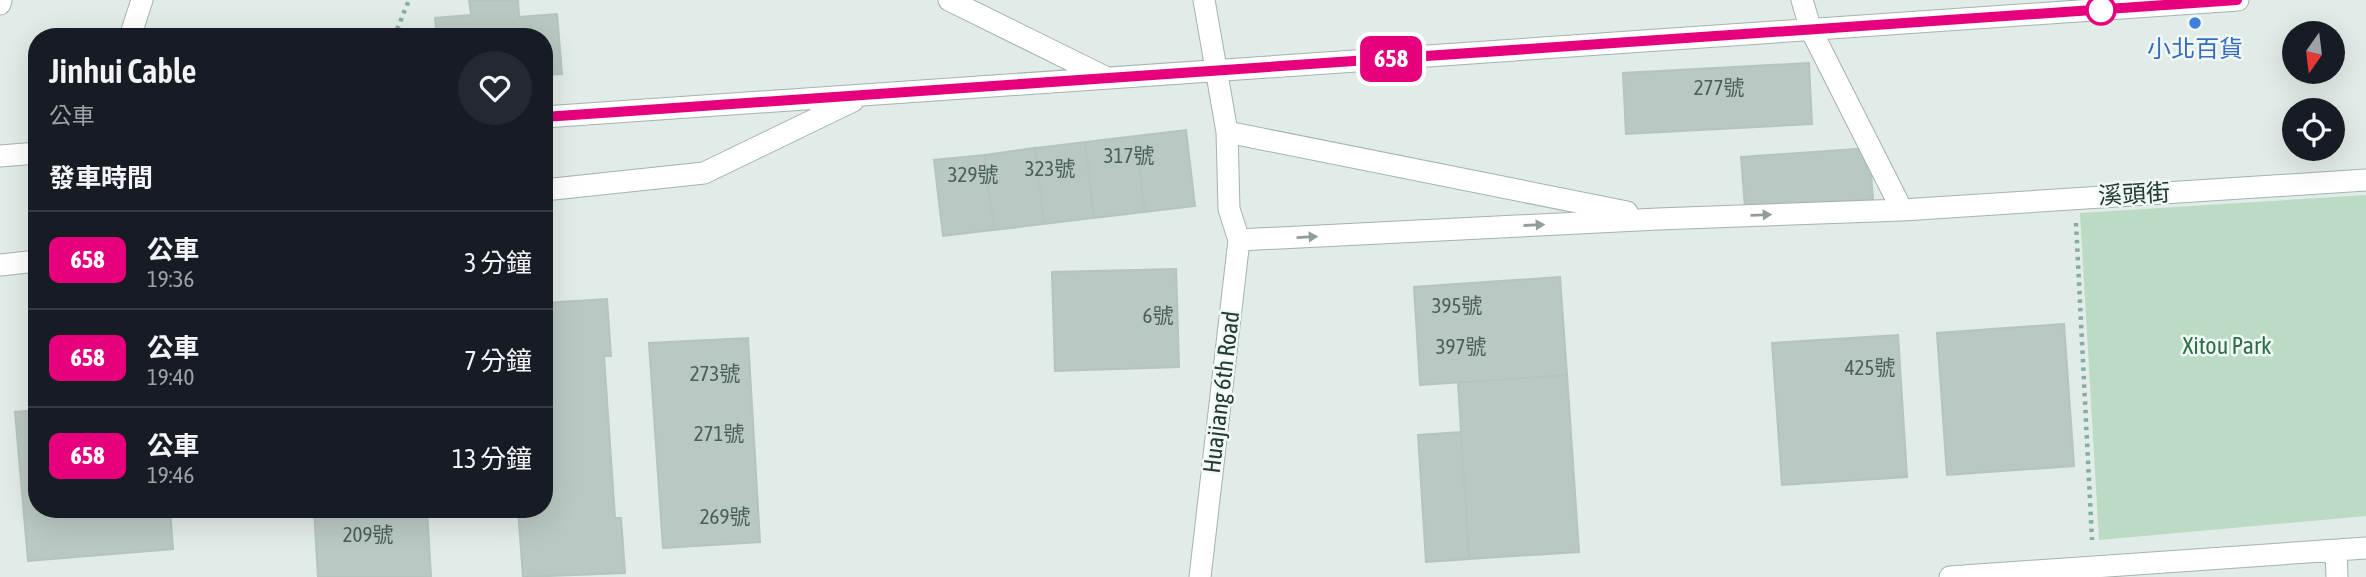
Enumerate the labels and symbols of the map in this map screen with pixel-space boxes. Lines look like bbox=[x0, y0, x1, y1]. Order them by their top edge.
unlabelled marker bbox=[2086, 0, 2116, 25]
marker: 小北百貨 bbox=[2187, 15, 2203, 31]
north arrow bbox=[2282, 21, 2345, 84]
place label: 小北百貨 bbox=[2147, 35, 2243, 62]
line badge: 658 bbox=[1351, 36, 1431, 82]
house number: 277號 bbox=[1694, 75, 1744, 99]
house number: 317號 bbox=[1104, 143, 1154, 167]
house number: 323號 bbox=[1025, 156, 1075, 180]
house number: 329號 bbox=[948, 162, 998, 186]
street label: 溪頭街 bbox=[2097, 179, 2171, 209]
one-way arrow bbox=[1751, 210, 1773, 221]
one-way arrow bbox=[1523, 219, 1545, 230]
one-way arrow bbox=[1296, 231, 1318, 242]
house number: 395號 bbox=[1432, 293, 1482, 317]
house number: 6號 bbox=[1143, 303, 1173, 327]
street label: Huajiang 6th Road bbox=[1198, 309, 1244, 475]
park label: Xitou Park bbox=[2182, 332, 2272, 359]
house number: 397號 bbox=[1436, 334, 1486, 358]
house number: 425號 bbox=[1845, 355, 1895, 379]
house number: 273號 bbox=[690, 361, 740, 385]
house number: 271號 bbox=[694, 421, 744, 445]
house number: 269號 bbox=[700, 504, 750, 528]
house number: 209號 bbox=[343, 522, 393, 546]

